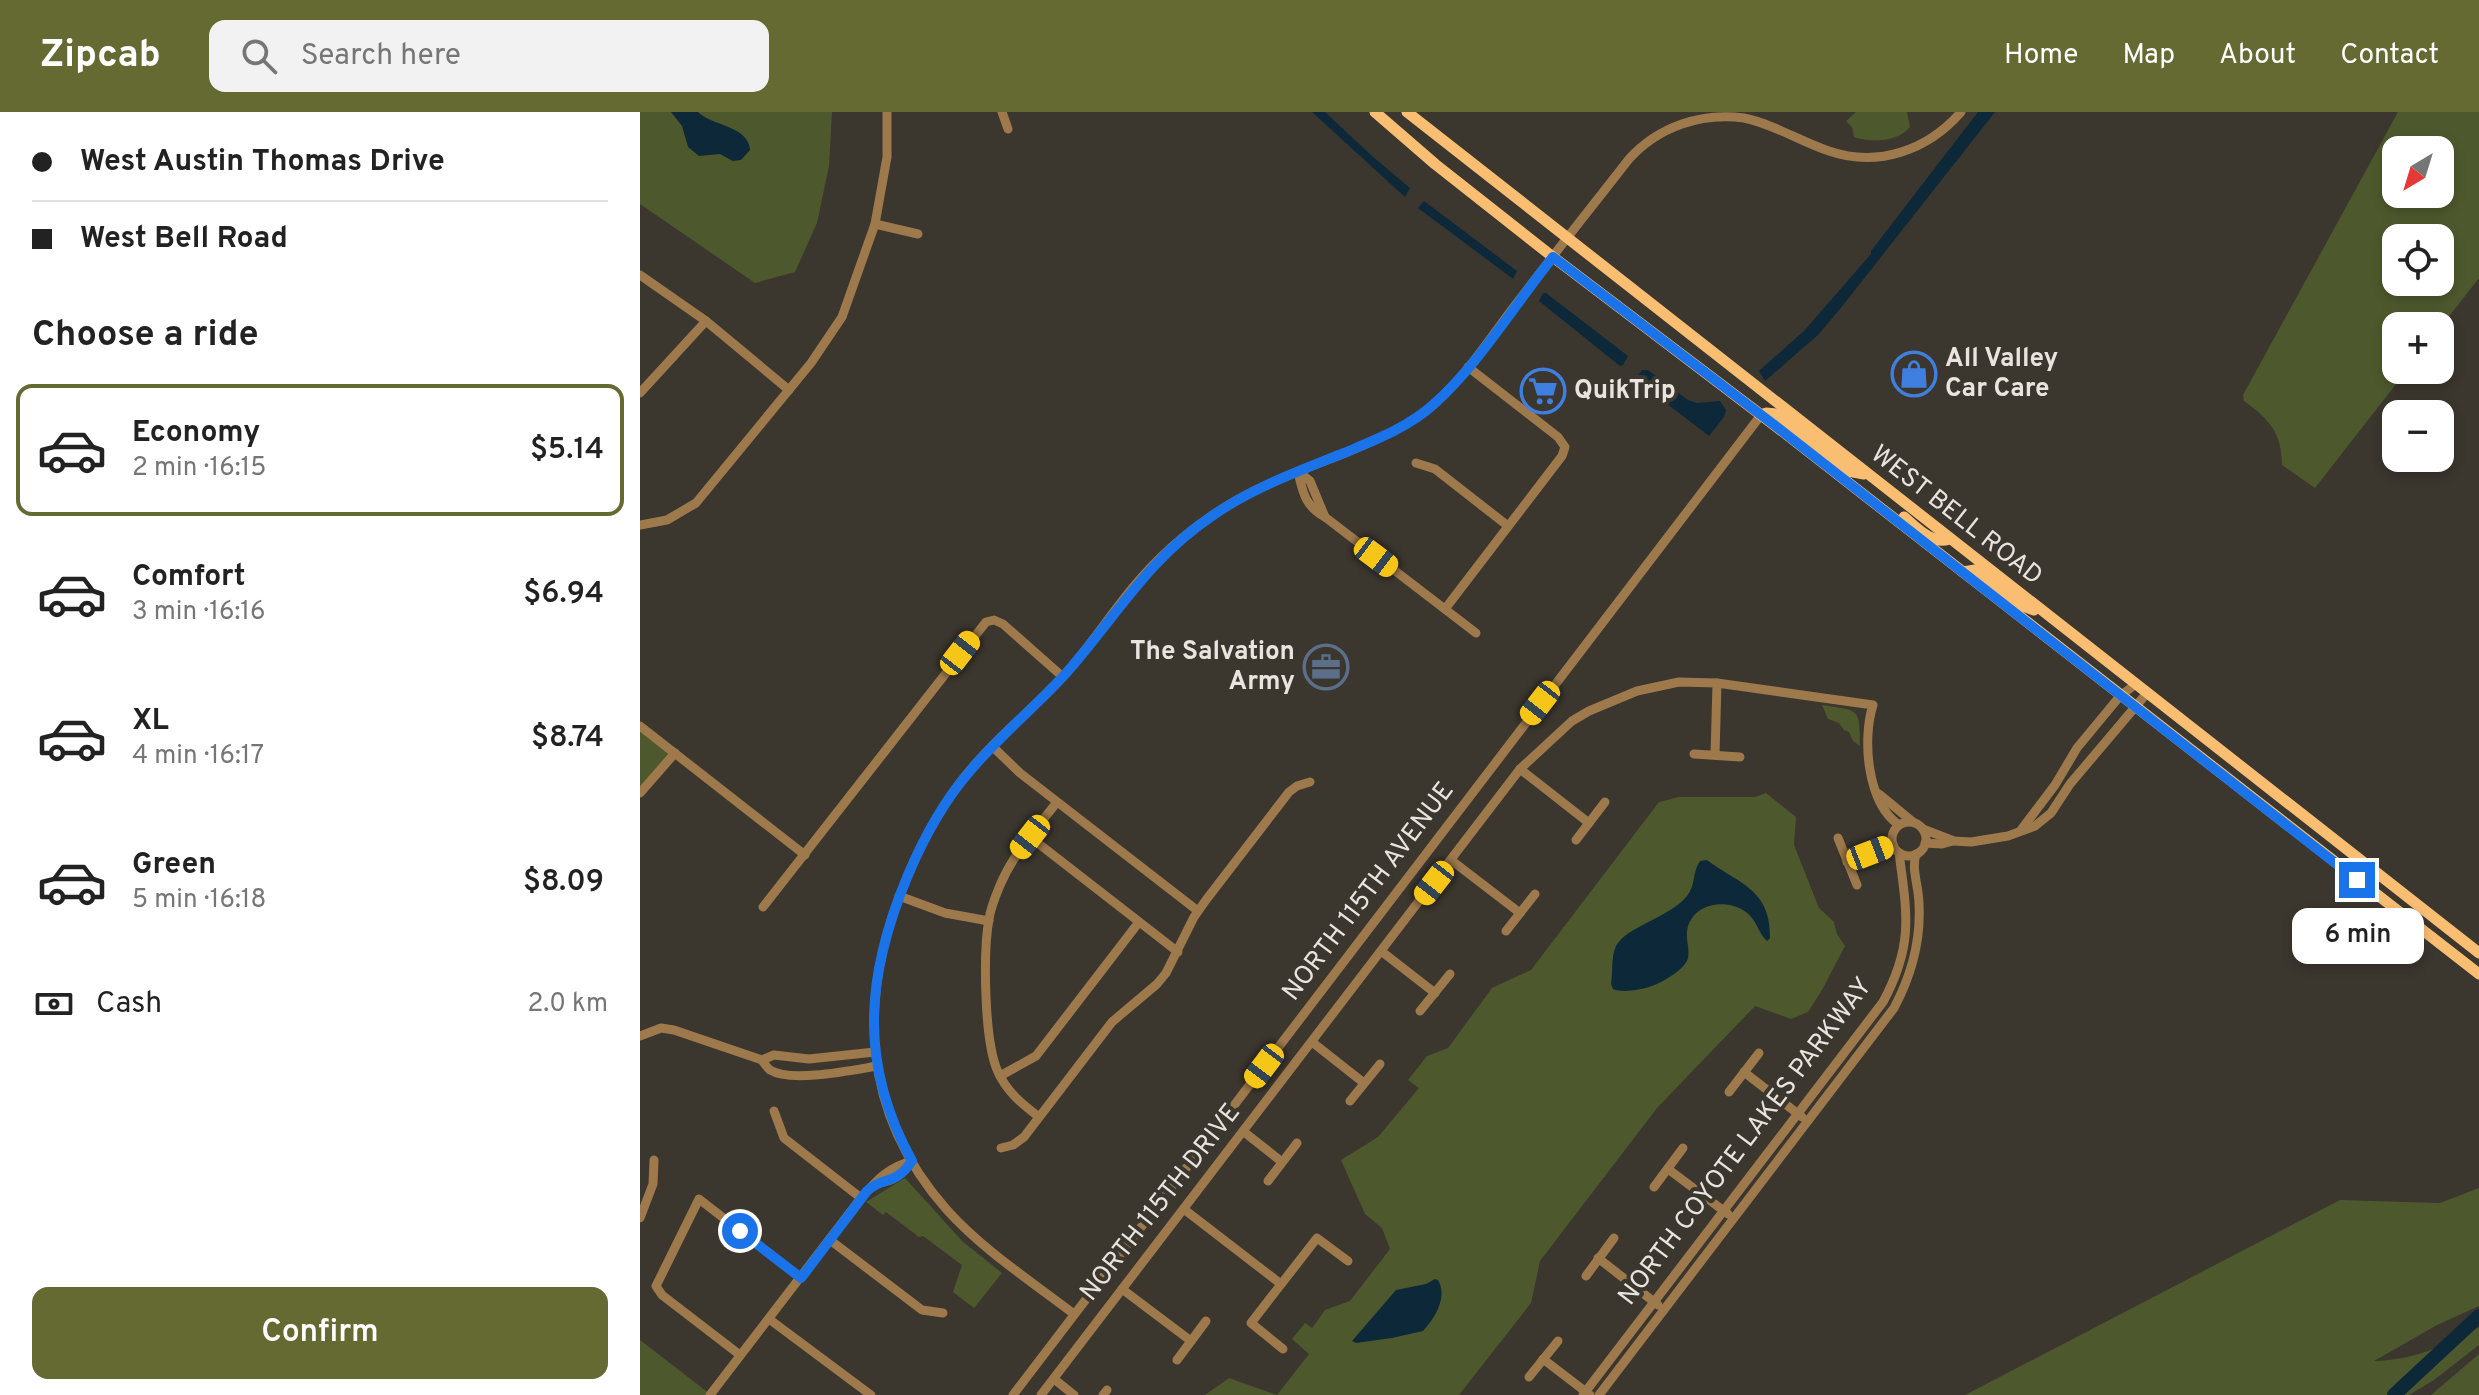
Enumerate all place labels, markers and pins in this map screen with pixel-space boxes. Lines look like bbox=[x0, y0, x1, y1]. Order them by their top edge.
place label: All Valley Car Care bbox=[1945, 343, 2059, 406]
shop icon: All Valley Car Care bbox=[1890, 350, 1938, 398]
supermarket icon: QuikTrip bbox=[1519, 367, 1567, 415]
place label: QuikTrip bbox=[1574, 375, 1676, 408]
place label: The Salvation Army bbox=[1130, 636, 1295, 699]
office icon: The Salvation Army bbox=[1302, 643, 1350, 691]

